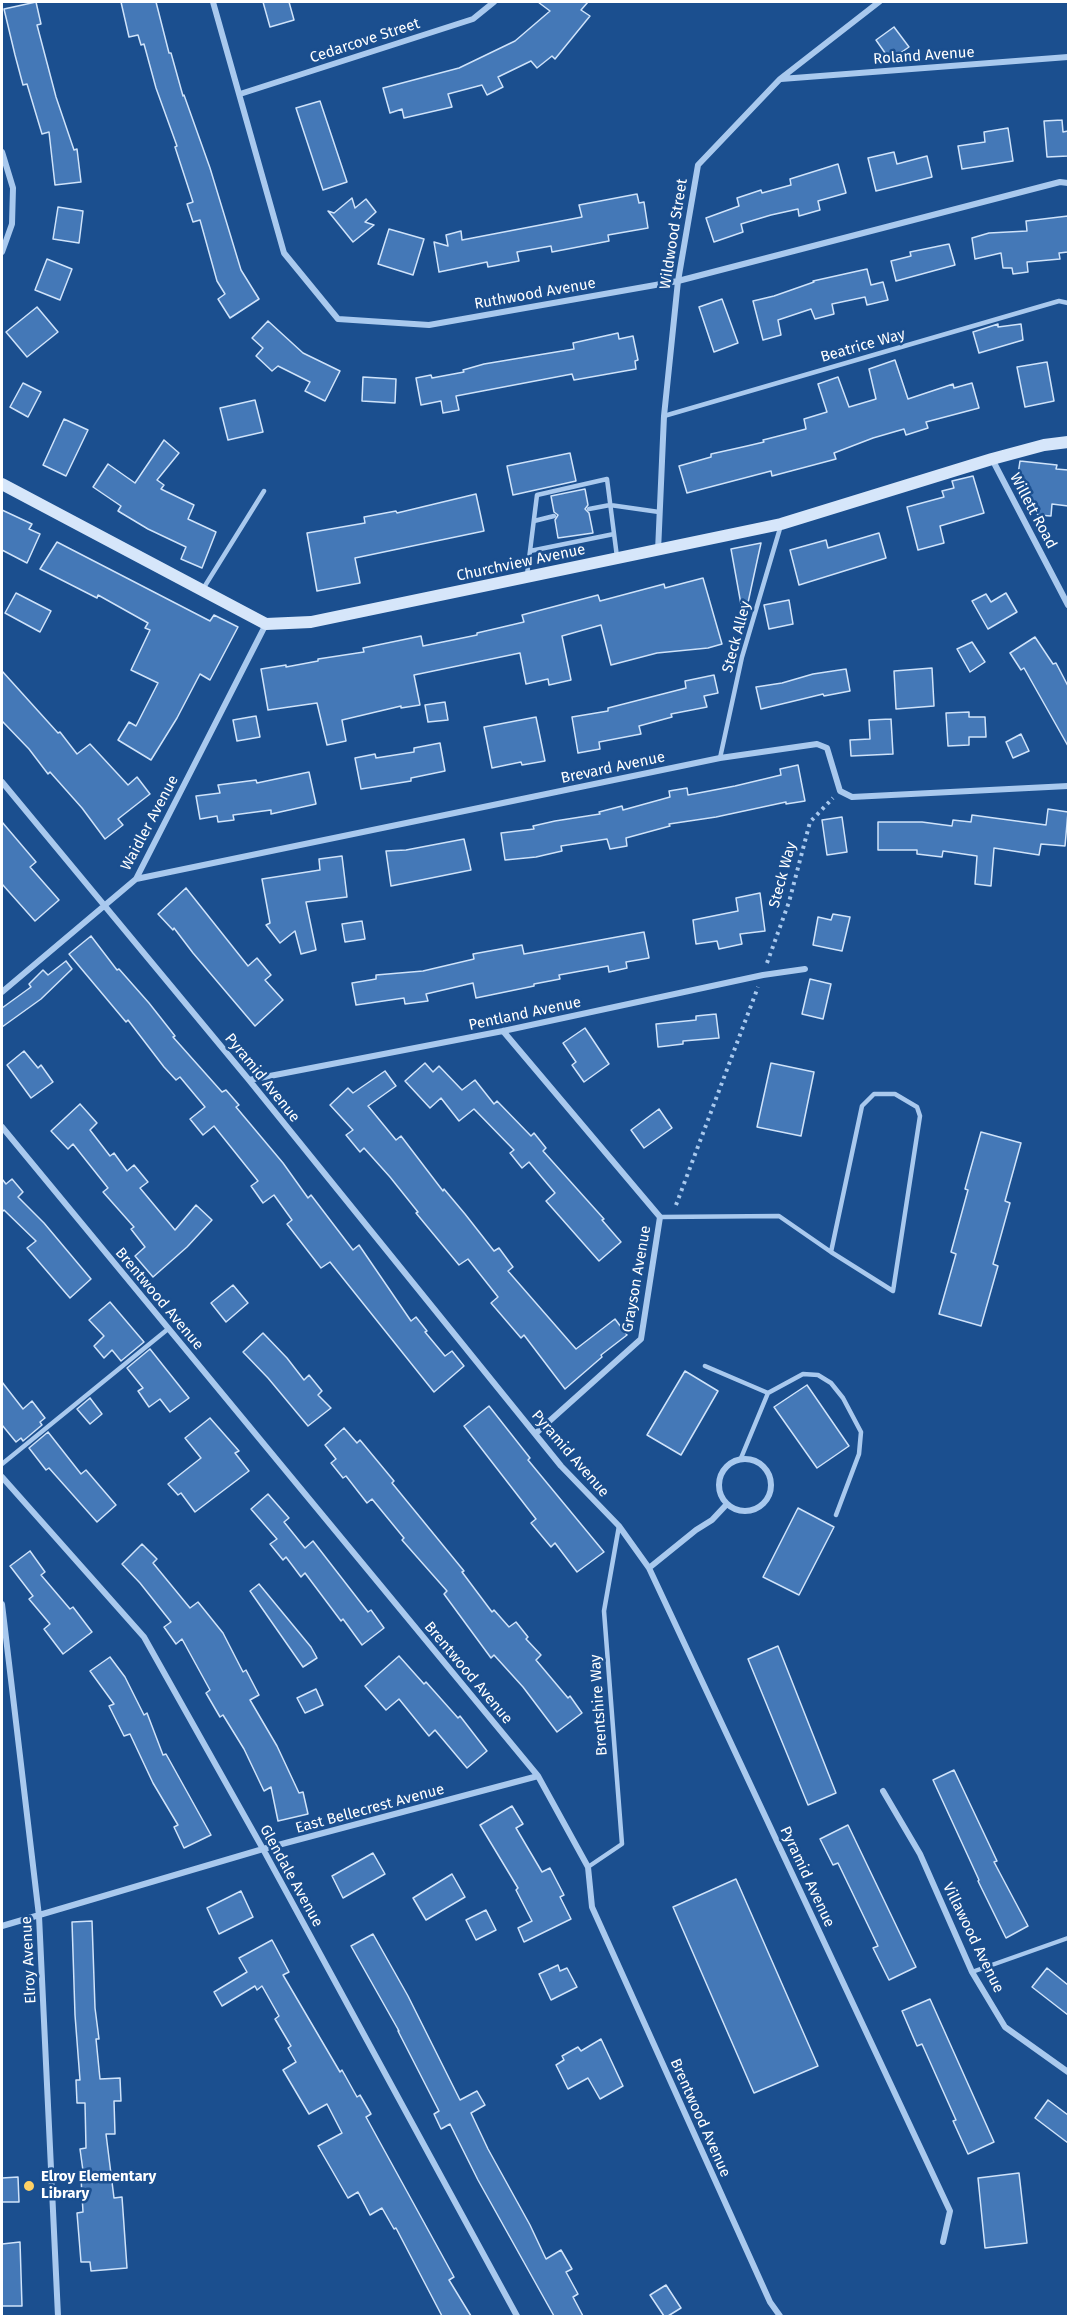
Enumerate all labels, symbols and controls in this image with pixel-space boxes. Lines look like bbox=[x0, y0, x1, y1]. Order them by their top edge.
street label: Cedarcove Street bbox=[308, 15, 422, 67]
street label: Roland Avenue bbox=[873, 43, 975, 69]
street label: Wildwood Street bbox=[656, 177, 692, 291]
street label: Ruthwood Avenue bbox=[473, 274, 597, 314]
street label: Beatrice Way bbox=[819, 325, 907, 367]
street label: Willett Road bbox=[1006, 470, 1060, 552]
street label: Churchview Avenue bbox=[455, 541, 587, 585]
street label: Steck Alley bbox=[719, 599, 755, 675]
street label: Brevard Avenue bbox=[559, 748, 667, 788]
street label: Waidler Avenue bbox=[117, 772, 183, 874]
street label: Steck Way bbox=[766, 840, 800, 910]
street label: Pentland Avenue bbox=[467, 993, 583, 1035]
street label: Pyramid Avenue bbox=[221, 1030, 303, 1126]
street label: Grayson Avenue bbox=[619, 1224, 655, 1334]
street label: Brentwood Avenue bbox=[111, 1244, 207, 1354]
street label: Pyramid Avenue bbox=[527, 1407, 613, 1501]
street label: Brentwood Avenue bbox=[420, 1618, 516, 1728]
street label: Brentshire Way bbox=[586, 1654, 612, 1756]
street label: East Bellecrest Avenue bbox=[294, 1780, 446, 1838]
street label: Glendale Avenue bbox=[255, 1822, 327, 1930]
street label: Pyramid Avenue bbox=[776, 1824, 838, 1930]
street label: Villawood Avenue bbox=[939, 1880, 1007, 1996]
street label: Elroy Avenue bbox=[18, 1916, 40, 2004]
street label: Brentwood Avenue bbox=[666, 2056, 734, 2180]
place label: Elroy Elementary Library bbox=[41, 2168, 156, 2203]
marker: Elroy Elementary Library bbox=[22, 2179, 36, 2193]

